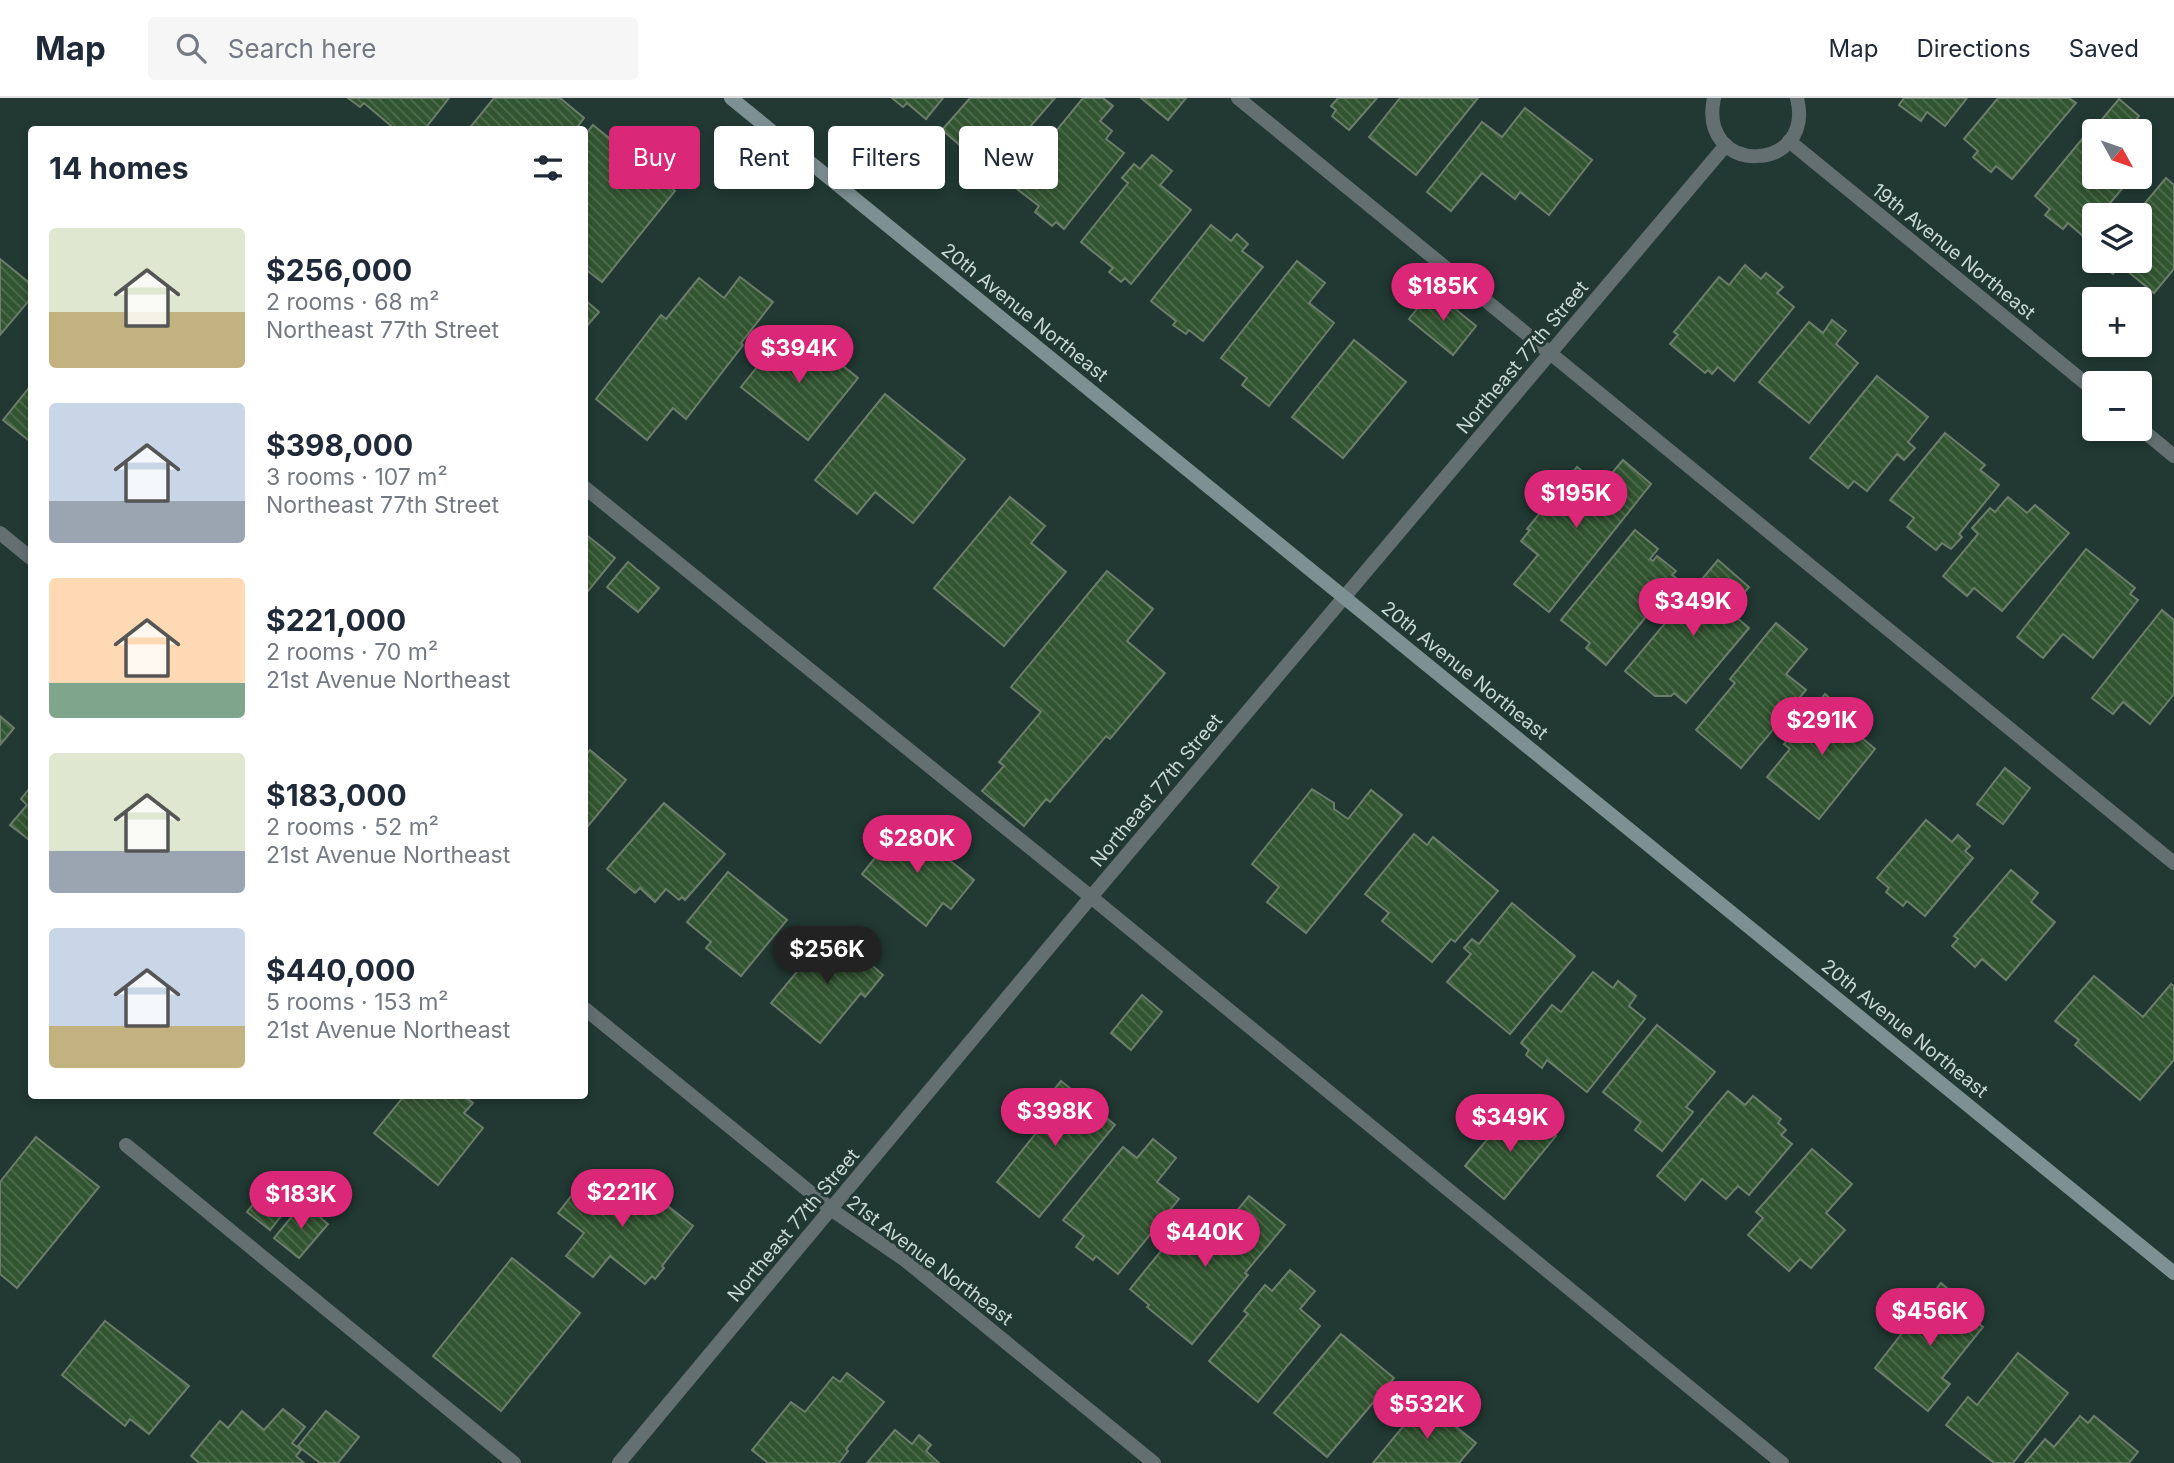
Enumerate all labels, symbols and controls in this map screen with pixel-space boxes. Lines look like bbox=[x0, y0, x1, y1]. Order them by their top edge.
search box bbox=[148, 17, 638, 80]
text: Map bbox=[35, 28, 106, 68]
icon: search bbox=[172, 29, 210, 67]
text: Search here bbox=[228, 33, 376, 64]
text: Map bbox=[1829, 34, 1878, 63]
text: Directions bbox=[1916, 34, 2031, 63]
text: Saved bbox=[2069, 34, 2139, 63]
north arrow bbox=[2082, 119, 2152, 189]
map controls bbox=[2082, 119, 2152, 441]
chip: Buy bbox=[609, 126, 700, 189]
chip: Rent bbox=[714, 126, 814, 189]
chip: Filters bbox=[828, 126, 945, 189]
chip: New bbox=[959, 126, 1058, 189]
icon: filters bbox=[529, 149, 567, 187]
text: 14 homes bbox=[49, 150, 188, 186]
street label: 19th Avenue Northeast bbox=[1867, 178, 2040, 324]
button: layers bbox=[2082, 203, 2152, 273]
street label: 20th Avenue Northeast bbox=[937, 238, 1113, 387]
text: $256,000 bbox=[266, 252, 412, 288]
icon: home bbox=[105, 256, 189, 340]
pin: $185K bbox=[1394, 264, 1492, 323]
text: $185K bbox=[1407, 272, 1479, 300]
street label: Northeast 77th Street bbox=[1452, 276, 1593, 438]
button: + bbox=[2082, 287, 2152, 357]
text: 2 rooms · 68 m² bbox=[266, 288, 439, 316]
text: Northeast 77th Street bbox=[266, 316, 499, 344]
pin: $394K bbox=[750, 326, 848, 385]
text: $394K bbox=[761, 334, 837, 362]
button: − bbox=[2082, 371, 2152, 441]
text: $398,000 bbox=[266, 427, 413, 463]
icon: home bbox=[105, 431, 189, 515]
text: 3 rooms · 107 m² bbox=[266, 463, 448, 491]
pin: $195K bbox=[1527, 470, 1625, 530]
text: $195K bbox=[1540, 479, 1612, 507]
text: Northeast 77th Street bbox=[266, 491, 499, 519]
pin: $349K bbox=[1644, 578, 1742, 638]
text: $349K bbox=[1655, 587, 1731, 615]
street label: 20th Avenue Northeast bbox=[1377, 596, 1553, 745]
text: $221,000 bbox=[266, 602, 406, 638]
icon: home bbox=[105, 606, 189, 690]
text: 2 rooms · 70 m² bbox=[266, 638, 438, 666]
text: 21st Avenue Northeast bbox=[266, 666, 510, 694]
pin: $291K bbox=[1773, 698, 1871, 757]
text: $291K bbox=[1787, 706, 1857, 734]
street label: Northeast 77th Street bbox=[1086, 709, 1227, 871]
text: $183,000 bbox=[266, 777, 407, 813]
icon: home bbox=[105, 781, 189, 865]
text: 2 rooms · 52 m² bbox=[266, 813, 439, 841]
pin: $280K bbox=[868, 816, 966, 875]
text: $280K bbox=[879, 824, 955, 852]
text: 21st Avenue Northeast bbox=[266, 841, 510, 869]
pin: $256K bbox=[778, 926, 876, 986]
text: $256K bbox=[789, 935, 865, 963]
text: $440,000 bbox=[266, 952, 415, 988]
street label: 20th Avenue Northeast bbox=[1817, 954, 1993, 1103]
icon: home bbox=[105, 956, 189, 1040]
text: 5 rooms · 153 m² bbox=[266, 988, 448, 1016]
text: 21st Avenue Northeast bbox=[266, 1016, 510, 1044]
pin: $398K bbox=[1006, 1088, 1104, 1148]
pin: $349K bbox=[1461, 1094, 1559, 1154]
text: $398K bbox=[1017, 1097, 1093, 1125]
text: $349K bbox=[1472, 1103, 1548, 1131]
street label: Northeast 77th Street bbox=[723, 1144, 864, 1306]
pin: $221K bbox=[573, 1170, 671, 1229]
pin: $183K bbox=[252, 1172, 350, 1231]
text: $221K bbox=[587, 1178, 657, 1206]
text: $183K bbox=[265, 1180, 337, 1208]
street label: 21st Avenue Northeast bbox=[842, 1190, 1017, 1330]
pin: $440K bbox=[1156, 1210, 1254, 1269]
text: $440K bbox=[1166, 1218, 1244, 1246]
pin: $456K bbox=[1881, 1288, 1979, 1348]
text: $456K bbox=[1892, 1297, 1968, 1325]
pin: $532K bbox=[1378, 1382, 1476, 1441]
text: $532K bbox=[1389, 1390, 1465, 1418]

